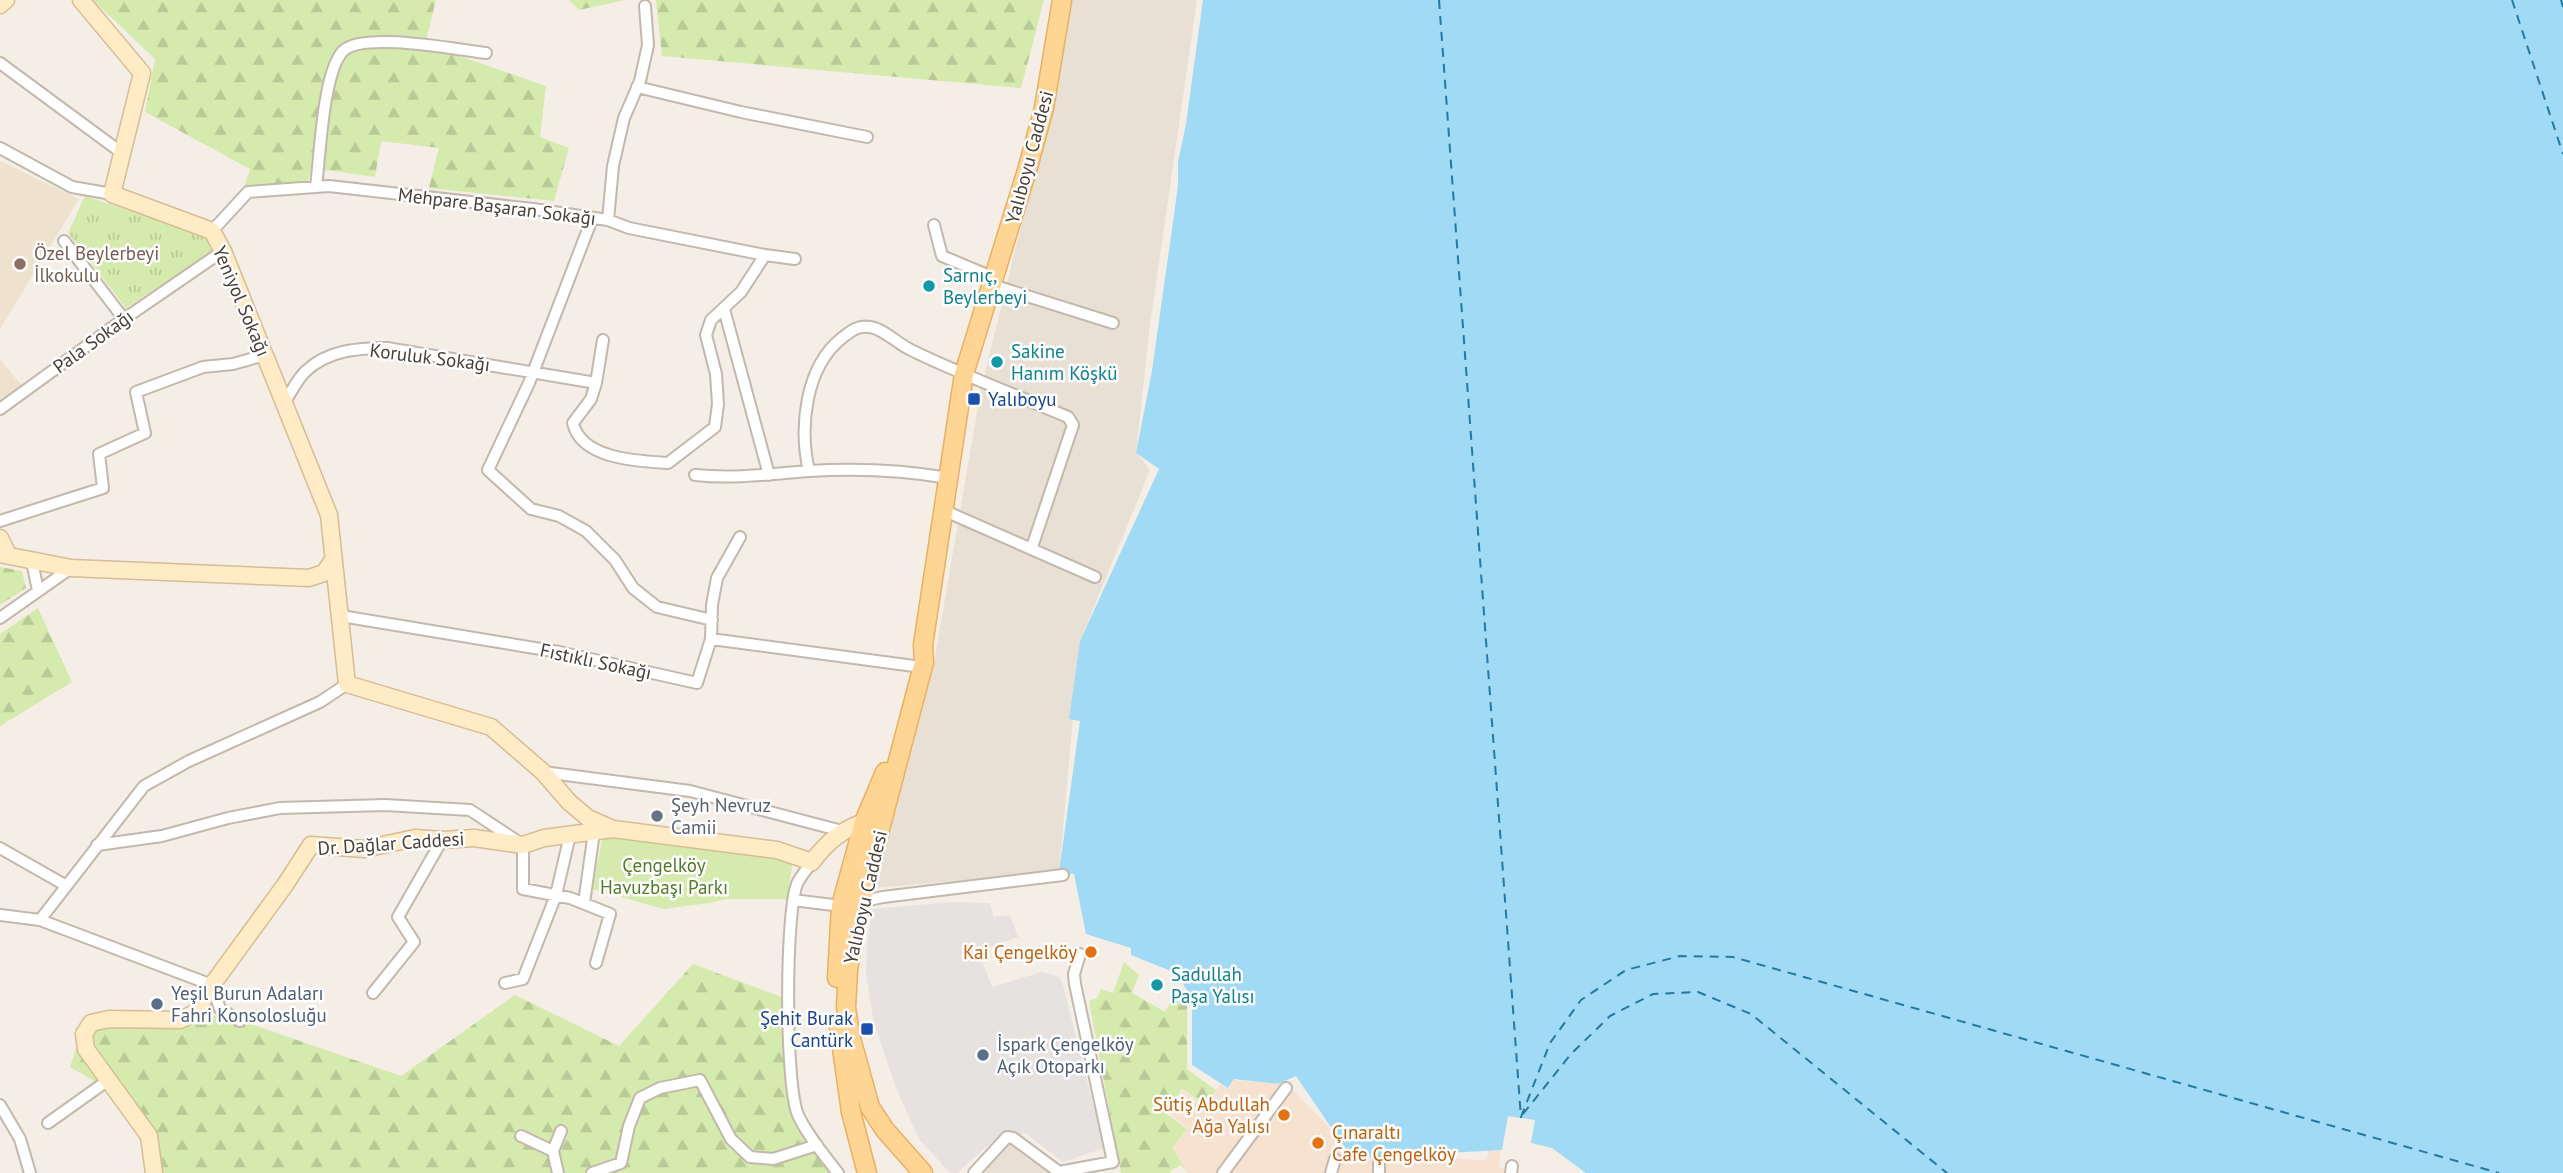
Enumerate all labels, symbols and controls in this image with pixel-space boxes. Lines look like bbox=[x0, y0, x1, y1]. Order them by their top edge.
street label: Yalıboyu Caddesi bbox=[1000, 88, 1058, 226]
street label: Mehpare Başaran Sokağı bbox=[397, 182, 597, 230]
place label: Özel Beylerbeyi İlkokulu bbox=[34, 241, 159, 287]
street label: Yeniyol Sokağı bbox=[208, 242, 276, 360]
marker: Özel Beylerbeyi İlkokulu bbox=[12, 256, 28, 272]
place label: Sarnıç, Beylerbeyi bbox=[943, 263, 1027, 309]
marker: Sarnıç, Beylerbeyi bbox=[921, 278, 937, 294]
street label: Pala Sokağı bbox=[48, 304, 138, 378]
street label: Koruluk Sokağı bbox=[368, 338, 492, 376]
place label: Sakine Hanım Köşkü bbox=[1011, 339, 1117, 385]
marker: Sakine Hanım Köşkü bbox=[989, 354, 1005, 370]
place label: Yalıboyu bbox=[988, 387, 1057, 411]
marker: Yalıboyu bbox=[966, 391, 982, 407]
street label: Fıstıklı Sokağı bbox=[538, 637, 654, 685]
place label: Şeyh Nevruz Camii bbox=[671, 793, 771, 839]
marker: Şeyh Nevruz Camii bbox=[649, 808, 665, 824]
street label: Dr. Dağlar Caddesi bbox=[317, 826, 465, 860]
street label: Yalıboyu Caddesi bbox=[838, 828, 892, 966]
park label: Çengelköy Havuzbaşı Parkı bbox=[600, 853, 728, 899]
place label: Kai Çengelköy bbox=[963, 940, 1077, 964]
marker: Kai Çengelköy bbox=[1083, 944, 1099, 960]
place label: Sadullah Paşa Yalısı bbox=[1171, 962, 1255, 1008]
marker: Sadullah Paşa Yalısı bbox=[1149, 977, 1165, 993]
place label: Yeşil Burun Adaları Fahri Konsolosluğu bbox=[171, 981, 327, 1027]
marker: Yeşil Burun Adaları Fahri Konsolosluğu bbox=[149, 996, 165, 1012]
place label: Şehit Burak Cantürk bbox=[760, 1006, 853, 1052]
marker: Şehit Burak Cantürk bbox=[859, 1021, 875, 1037]
place label: İspark Çengelköy Açık Otoparkı bbox=[997, 1032, 1134, 1078]
marker: İspark Çengelköy Açık Otoparkı bbox=[975, 1047, 991, 1063]
place label: Sütiş Abdullah Ağa Yalısı bbox=[1153, 1092, 1270, 1138]
marker: Sütiş Abdullah Ağa Yalısı bbox=[1276, 1107, 1292, 1123]
place label: Çınaraltı Cafe Çengelköy bbox=[1332, 1120, 1456, 1166]
marker: Çınaraltı Cafe Çengelköy bbox=[1310, 1135, 1326, 1151]

